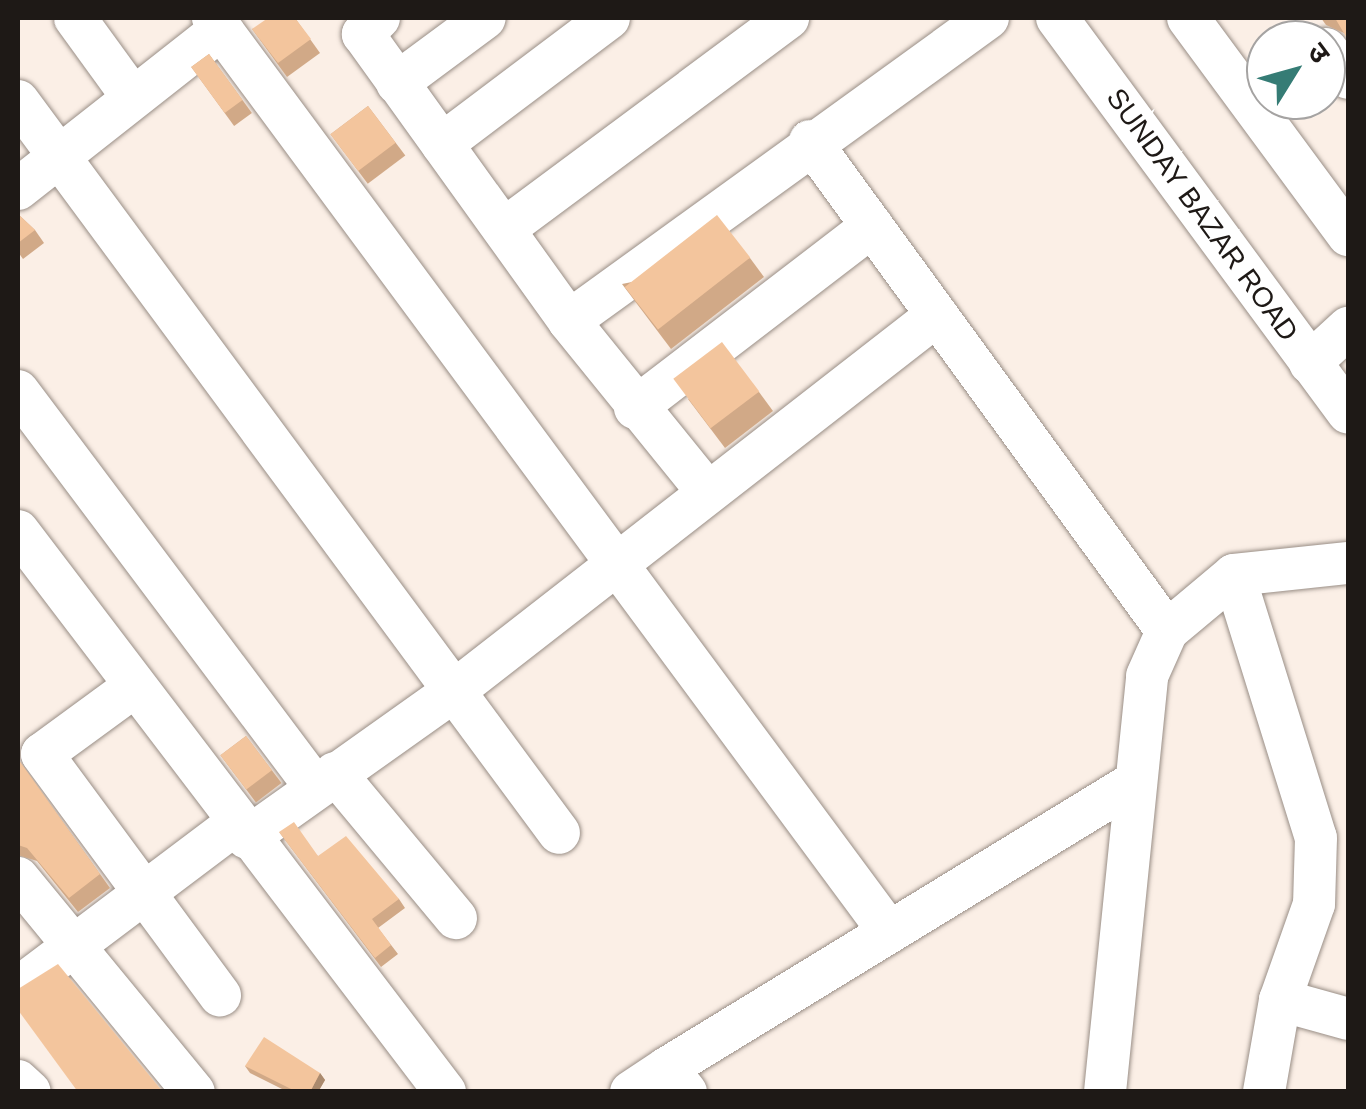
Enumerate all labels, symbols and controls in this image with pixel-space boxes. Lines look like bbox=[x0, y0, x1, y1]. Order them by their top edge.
north arrow bbox=[1246, 20, 1346, 120]
text: उ bbox=[1301, 37, 1336, 69]
street label: SUNDAY BAZAR ROAD bbox=[1099, 82, 1305, 348]

